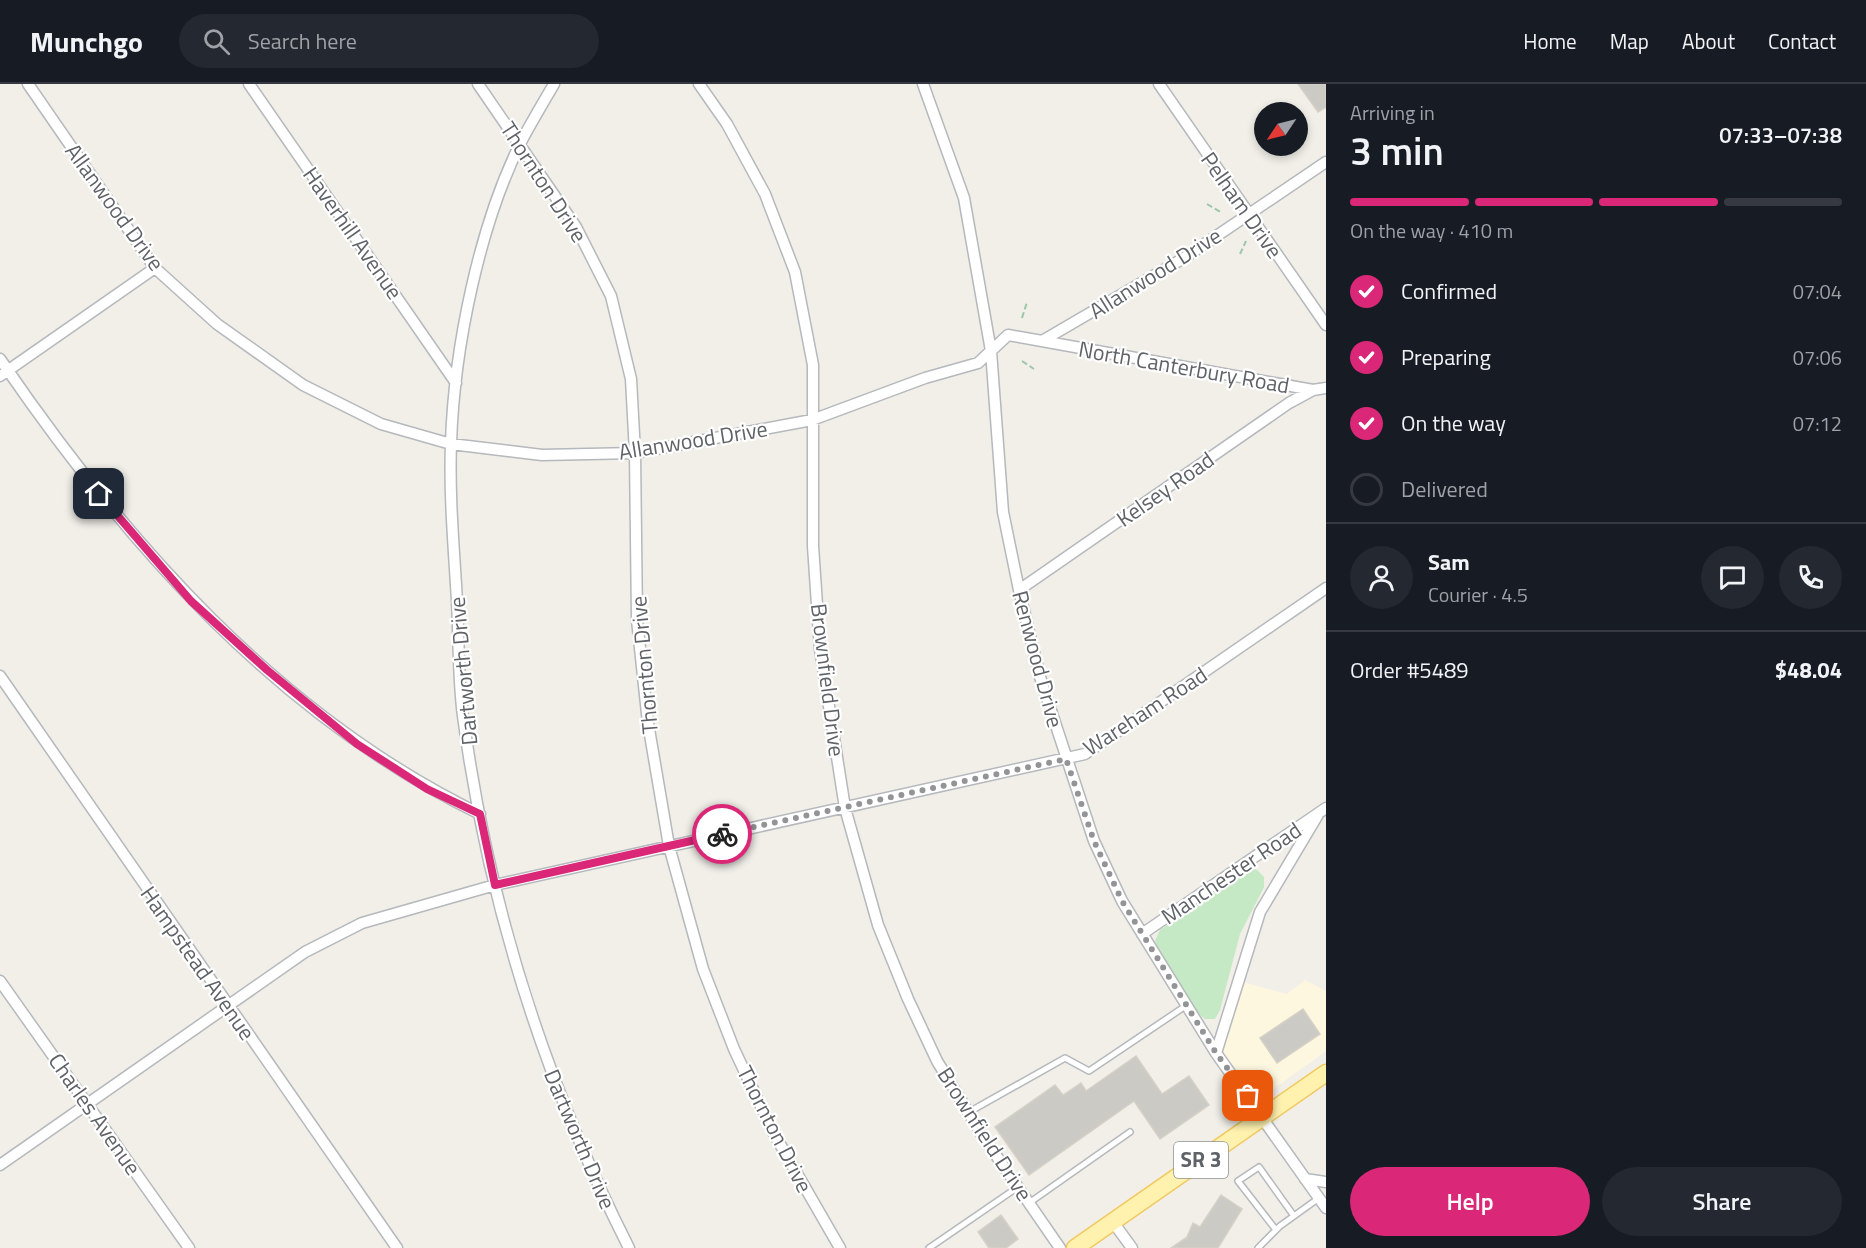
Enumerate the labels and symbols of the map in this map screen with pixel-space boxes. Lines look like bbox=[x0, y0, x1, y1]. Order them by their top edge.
north arrow bbox=[1254, 102, 1308, 156]
street label: Thornton Drive bbox=[492, 115, 596, 249]
street label: Allanwood Drive bbox=[57, 136, 173, 278]
street label: Pelham Drive bbox=[1193, 145, 1291, 265]
street label: Haverhill Avenue bbox=[295, 160, 411, 306]
street label: Allanwood Drive bbox=[1082, 219, 1228, 327]
street label: North Canterbury Road bbox=[1076, 332, 1292, 402]
street label: Allanwood Drive bbox=[616, 411, 770, 469]
street label: Kelsey Road bbox=[1109, 443, 1221, 535]
pin bbox=[73, 468, 124, 519]
street label: Renwood Drive bbox=[1003, 587, 1073, 731]
street label: Dartworth Drive bbox=[440, 595, 486, 747]
street label: Thornton Drive bbox=[621, 595, 667, 735]
street label: Brownfield Drive bbox=[802, 602, 854, 758]
street label: Wareham Road bbox=[1076, 658, 1214, 764]
courier bbox=[692, 804, 752, 864]
street label: Manchester Road bbox=[1154, 813, 1308, 933]
street label: Hampstead Avenue bbox=[132, 879, 264, 1047]
street label: Charles Avenue bbox=[40, 1046, 150, 1182]
street label: Thornton Drive bbox=[728, 1060, 822, 1198]
street label: Brownfield Drive bbox=[929, 1060, 1041, 1208]
street label: Dartworth Drive bbox=[535, 1064, 625, 1214]
pin bbox=[1222, 1070, 1273, 1121]
road number: SR 3 bbox=[1174, 1142, 1228, 1178]

